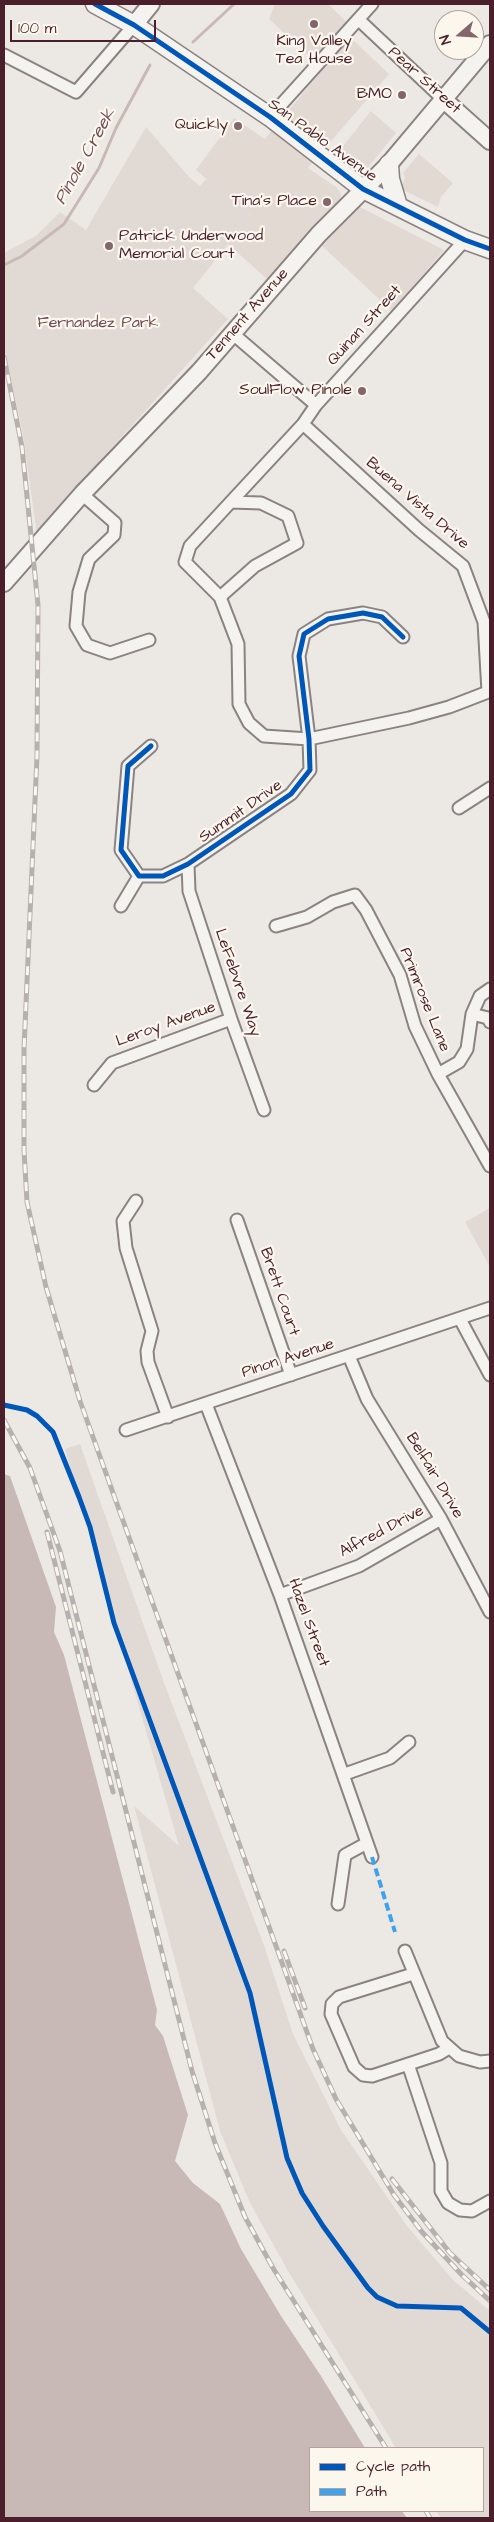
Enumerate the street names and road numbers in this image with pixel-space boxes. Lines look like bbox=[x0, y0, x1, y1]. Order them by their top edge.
street label: Pear Street bbox=[384, 43, 464, 119]
street label: San Pablo Avenue bbox=[264, 95, 380, 187]
street label: Tennent Avenue bbox=[203, 265, 293, 365]
street label: Quinan Street bbox=[324, 282, 406, 370]
street label: Buena Vista Drive bbox=[361, 454, 473, 554]
street label: Summit Drive bbox=[196, 776, 286, 848]
street label: LeFebvre Way bbox=[210, 927, 264, 1039]
street label: Primrose Lane bbox=[394, 945, 454, 1055]
street label: Leroy Avenue bbox=[114, 998, 218, 1052]
street label: Brett Court bbox=[255, 1245, 303, 1339]
street label: Pinon Avenue bbox=[239, 1335, 337, 1383]
street label: Belfair Drive bbox=[401, 1430, 467, 1522]
street label: Alfred Drive bbox=[336, 1502, 428, 1562]
street label: Hazel Street bbox=[283, 1576, 333, 1670]

